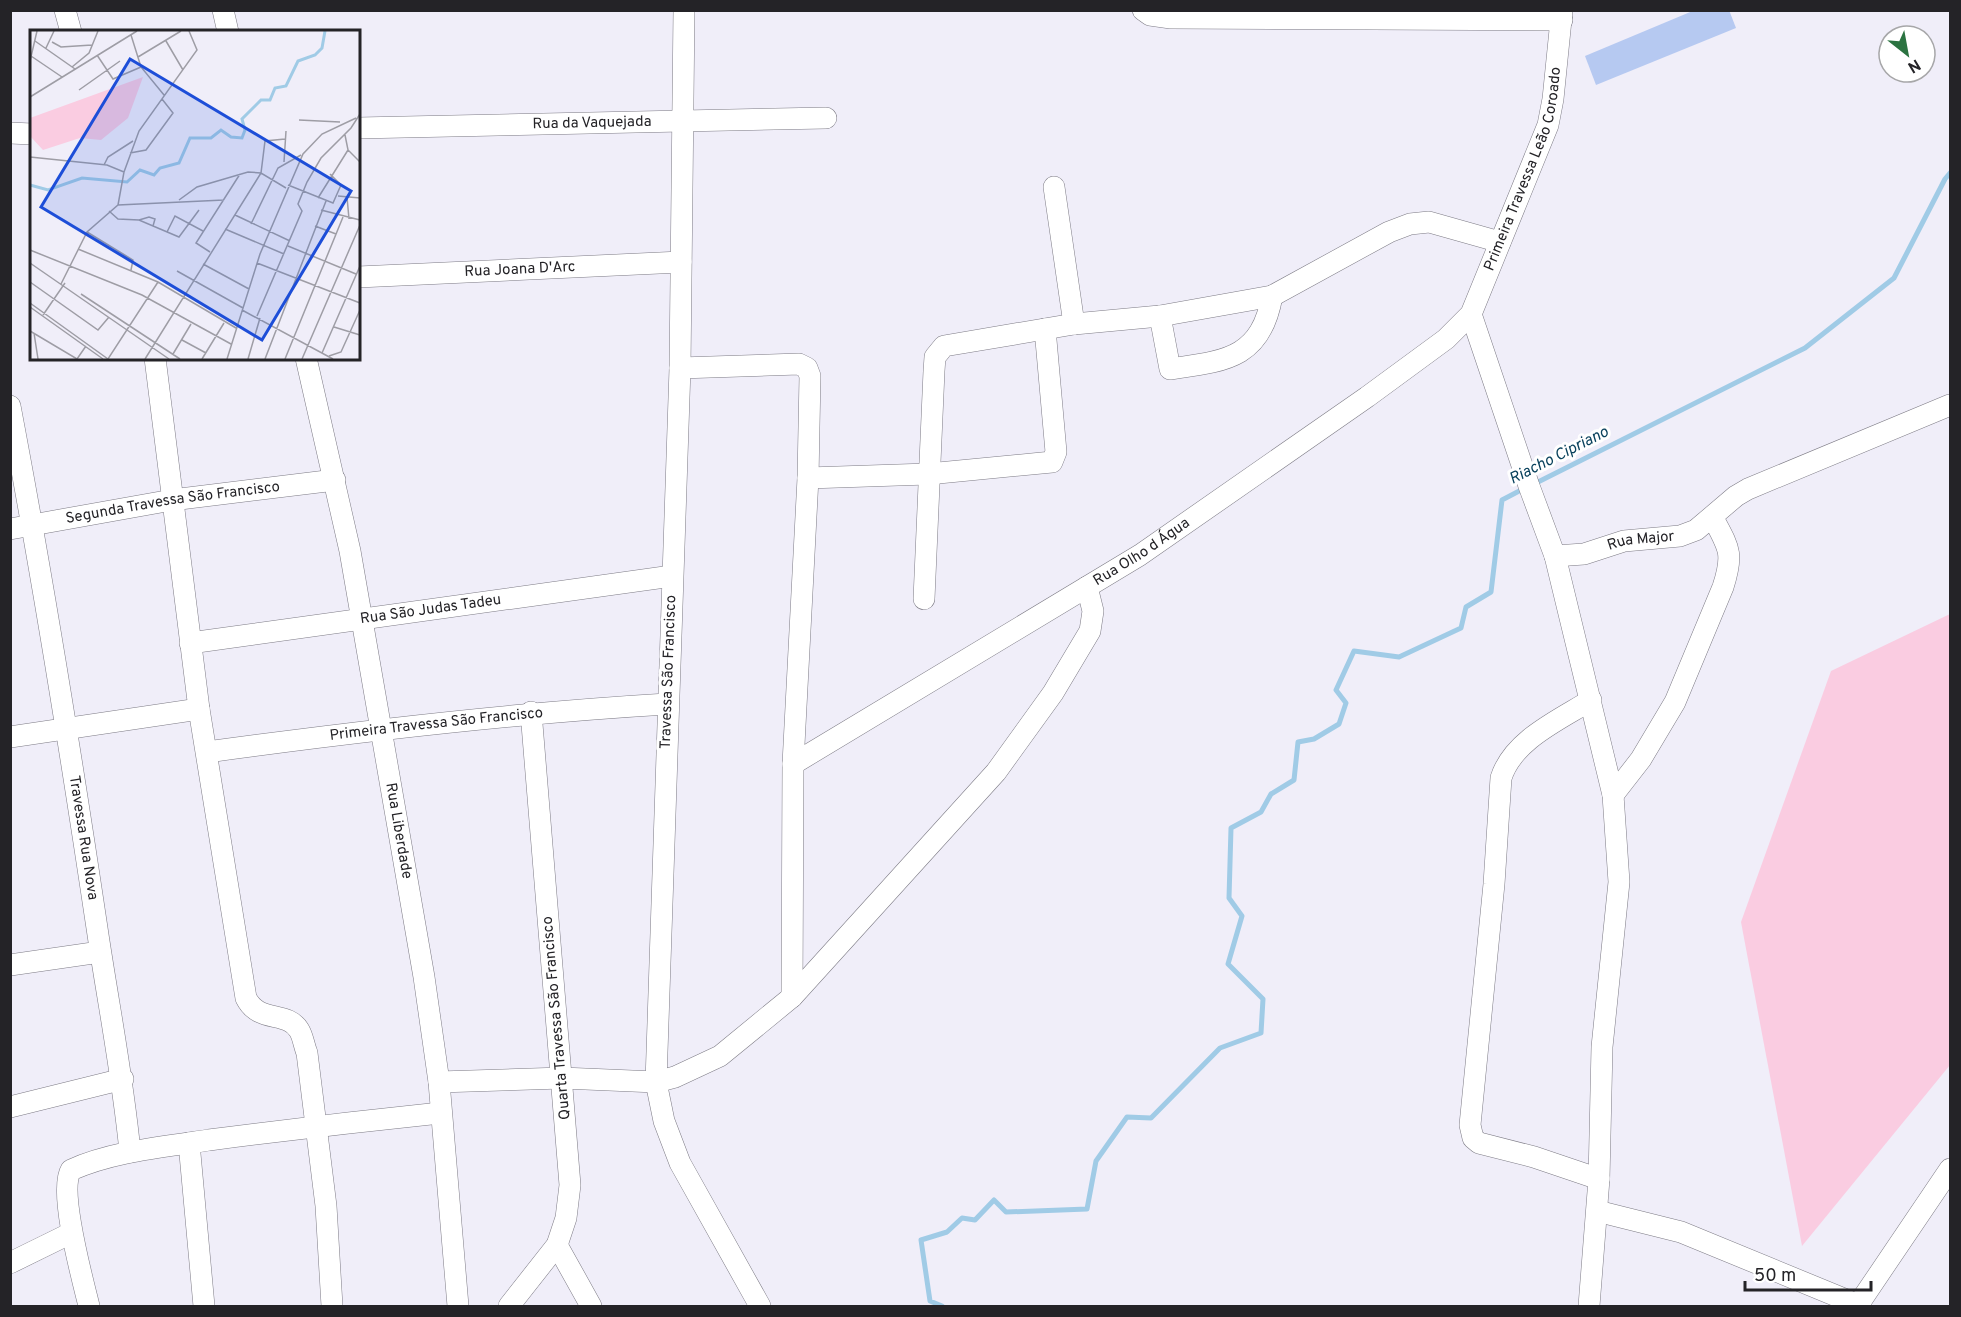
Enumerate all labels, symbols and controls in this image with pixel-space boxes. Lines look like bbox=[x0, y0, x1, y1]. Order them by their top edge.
north arrow bbox=[1877, 24, 1937, 84]
inset map bbox=[30, 30, 360, 360]
text: N bbox=[1904, 54, 1924, 77]
street label: Primeira Travessa Leão Coroado bbox=[1480, 66, 1566, 274]
street label: Rua da Vaquejada bbox=[532, 112, 652, 134]
street label: Rua Joana D'Arc bbox=[464, 257, 576, 282]
water label: Riacho Cipriano bbox=[1506, 422, 1613, 490]
street label: Segunda Travessa São Francisco bbox=[64, 477, 281, 528]
street label: Rua Olho d Água bbox=[1090, 514, 1194, 590]
street label: Rua Major bbox=[1605, 527, 1675, 555]
street label: Rua São Judas Tadeu bbox=[359, 590, 502, 629]
street label: Travessa São Francisco bbox=[657, 595, 681, 749]
street label: Primeira Travessa São Francisco bbox=[328, 704, 544, 745]
street label: Travessa Rua Nova bbox=[64, 774, 102, 901]
street label: Rua Liberdade bbox=[381, 781, 416, 880]
street label: Quarta Travessa São Francisco bbox=[539, 915, 575, 1121]
scale bar bbox=[1745, 1254, 1871, 1292]
text: 50 m bbox=[1754, 1265, 1796, 1288]

